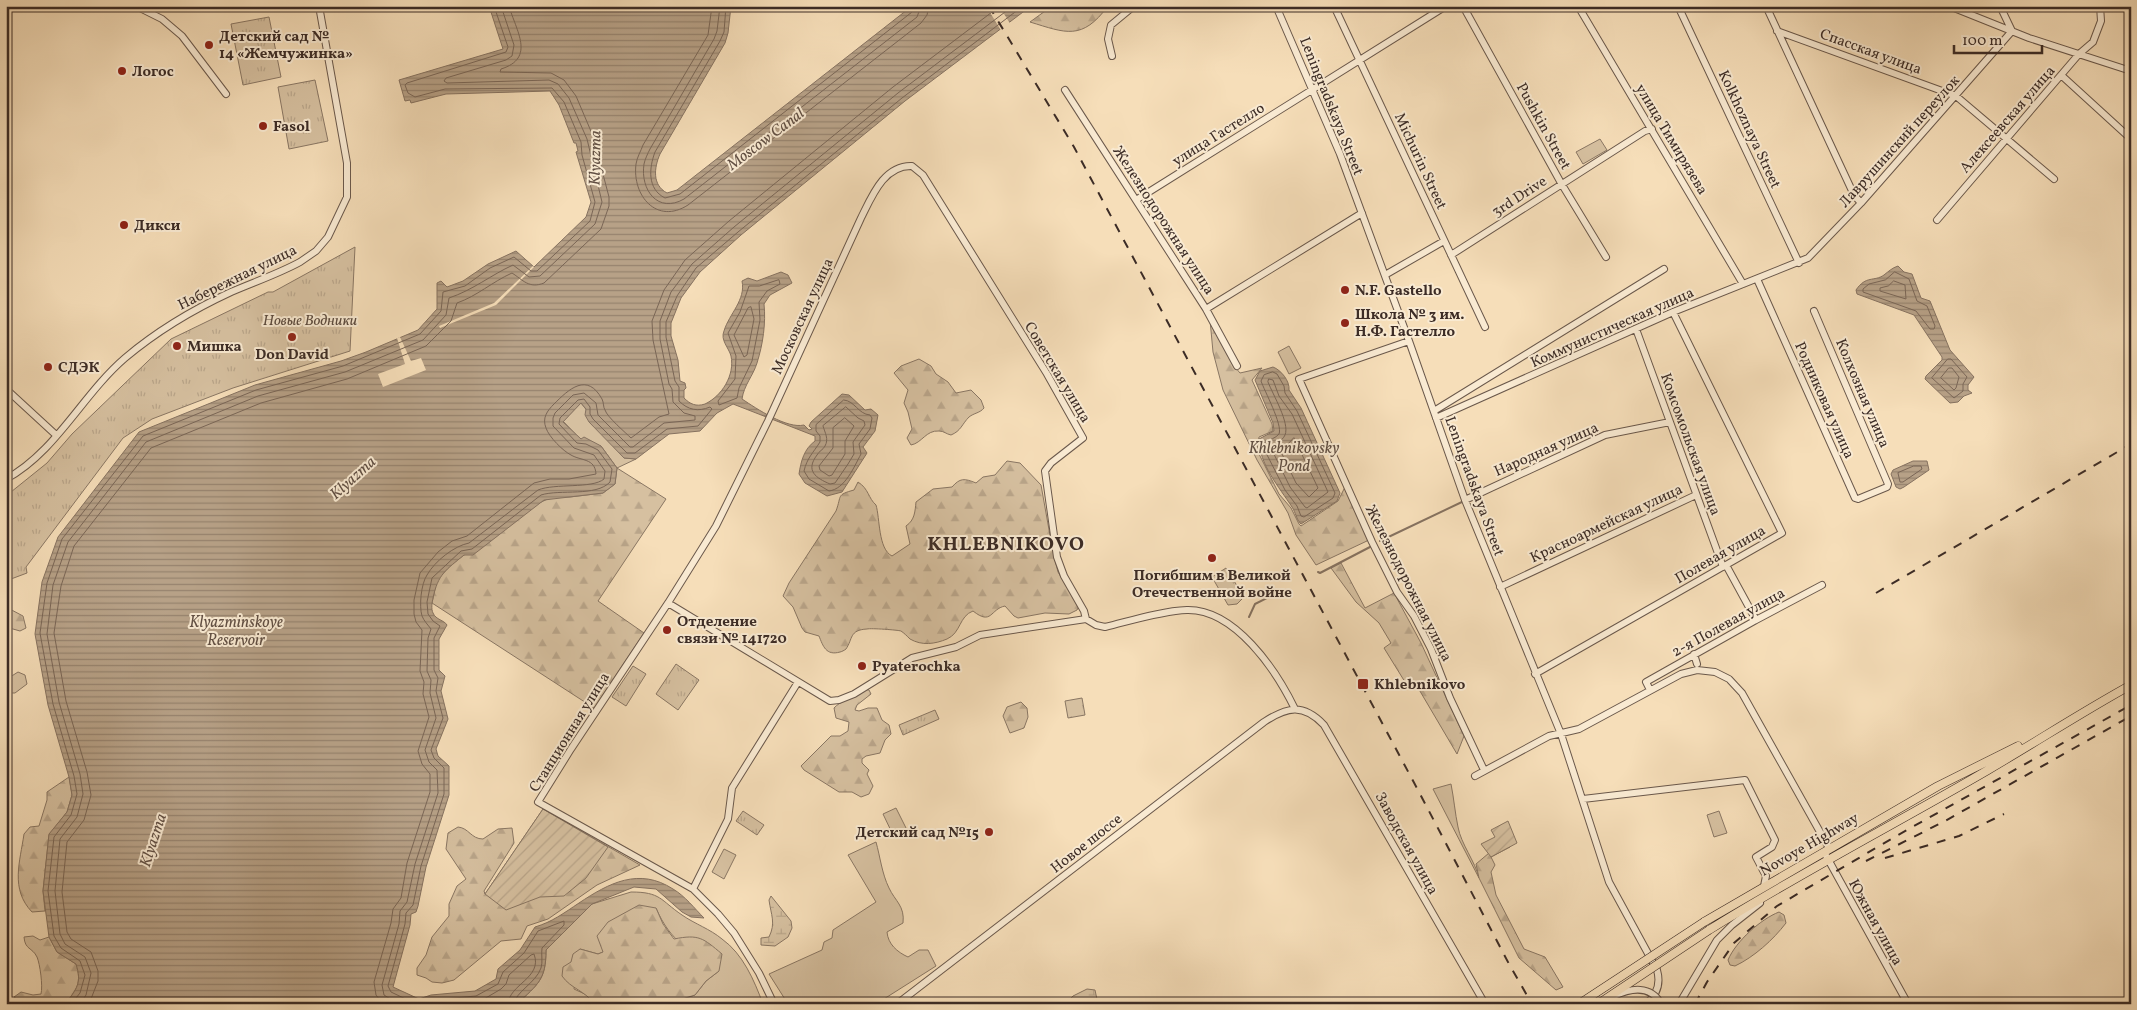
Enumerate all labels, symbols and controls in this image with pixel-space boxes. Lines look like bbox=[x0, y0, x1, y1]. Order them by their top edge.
scale bar bbox=[1954, 22, 2042, 54]
street label: Спасская улица bbox=[1817, 24, 1924, 81]
place label: Детский сад № 14 «Жемчужинка» bbox=[219, 27, 353, 65]
text: 100 m bbox=[1962, 31, 2002, 52]
street label: Leningradskaya Street bbox=[1293, 34, 1368, 179]
marker: Детский сад № 14 «Жемчужинка» bbox=[203, 39, 215, 51]
place label: Логос bbox=[132, 62, 174, 83]
street label: Алексеевская улица bbox=[1955, 62, 2061, 178]
marker: Логос bbox=[116, 65, 128, 77]
street label: Kolkhoznaya Street bbox=[1712, 67, 1785, 192]
street label: Лаврушинский переулок bbox=[1835, 71, 1965, 213]
street label: Pushkin Street bbox=[1510, 79, 1575, 174]
street label: улица Тимирязева bbox=[1629, 80, 1712, 199]
street label: улица Гастелло bbox=[1168, 98, 1269, 172]
water label: Moscow Canal bbox=[722, 103, 809, 177]
street label: Michurin Street bbox=[1388, 110, 1451, 213]
place label: Fasol bbox=[273, 117, 310, 138]
marker: Fasol bbox=[257, 120, 269, 132]
water label: Klyazma bbox=[585, 130, 607, 186]
street label: Железнодорожная улица bbox=[1107, 142, 1219, 299]
street label: 3rd Drive bbox=[1488, 172, 1552, 223]
place label: Дикси bbox=[134, 216, 181, 237]
marker: Дикси bbox=[118, 219, 130, 231]
street label: Набережная улица bbox=[175, 240, 301, 316]
street label: Московская улица bbox=[767, 255, 840, 378]
place label: N.F. Gastello bbox=[1355, 281, 1442, 302]
street label: Коммунистическая улица bbox=[1528, 283, 1698, 374]
marker: N.F. Gastello bbox=[1339, 284, 1351, 296]
place label: Школа № 3 им. Н.Ф. Гастелло bbox=[1355, 305, 1465, 343]
park label: Новые Водники bbox=[263, 311, 358, 332]
marker: Школа № 3 им. Н.Ф. Гастелло bbox=[1339, 317, 1351, 329]
street label: Советская улица bbox=[1018, 318, 1095, 427]
marker: Don David bbox=[286, 331, 298, 343]
street label: Колхозная улица bbox=[1829, 336, 1894, 451]
place label: Мишка bbox=[187, 337, 242, 358]
street label: Родниковая улица bbox=[1788, 339, 1859, 462]
marker: Мишка bbox=[171, 340, 183, 352]
place label: Don David bbox=[255, 345, 329, 366]
place label: СДЭК bbox=[58, 358, 99, 379]
marker: СДЭК bbox=[42, 361, 54, 373]
street label: Комсомольская улица bbox=[1654, 370, 1725, 519]
street label: Leningradskaya Street bbox=[1439, 414, 1509, 559]
street label: Народная улица bbox=[1491, 418, 1602, 483]
water label: Khlebnikovsky Pond bbox=[1249, 438, 1339, 478]
water label: Klyazma bbox=[325, 452, 382, 505]
street label: Красноармейская улица bbox=[1527, 480, 1686, 569]
street label: Железнодорожная улица bbox=[1359, 502, 1456, 666]
street label: Полевая улица bbox=[1671, 521, 1770, 590]
district label: KHLEBNIKOVO bbox=[927, 531, 1085, 559]
marker: Погибшим в Великой Отечественной войне bbox=[1206, 552, 1218, 564]
place label: Погибшим в Великой Отечественной войне bbox=[1132, 566, 1292, 604]
street label: 2-я Полевая улица bbox=[1668, 583, 1789, 663]
water label: Klyazminskoye Reservoir bbox=[189, 612, 283, 652]
place label: Отделение связи № 141720 bbox=[677, 612, 787, 650]
marker: Отделение связи № 141720 bbox=[661, 624, 673, 636]
place label: Pyaterochka bbox=[872, 657, 961, 678]
marker: Pyaterochka bbox=[856, 660, 868, 672]
street label: Станционная улица bbox=[525, 669, 616, 797]
place label: Khlebnikovo bbox=[1374, 675, 1466, 696]
marker: Khlebnikovo bbox=[1356, 677, 1370, 691]
street label: Заводская улица bbox=[1369, 789, 1443, 899]
street label: Novoye Highway bbox=[1756, 808, 1863, 882]
street label: Новое шоссе bbox=[1047, 809, 1127, 879]
water label: Klyazma bbox=[135, 811, 173, 870]
place label: Детский сад №15 bbox=[855, 823, 979, 844]
marker: Детский сад №15 bbox=[983, 826, 995, 838]
street label: Южная улица bbox=[1842, 876, 1907, 970]

